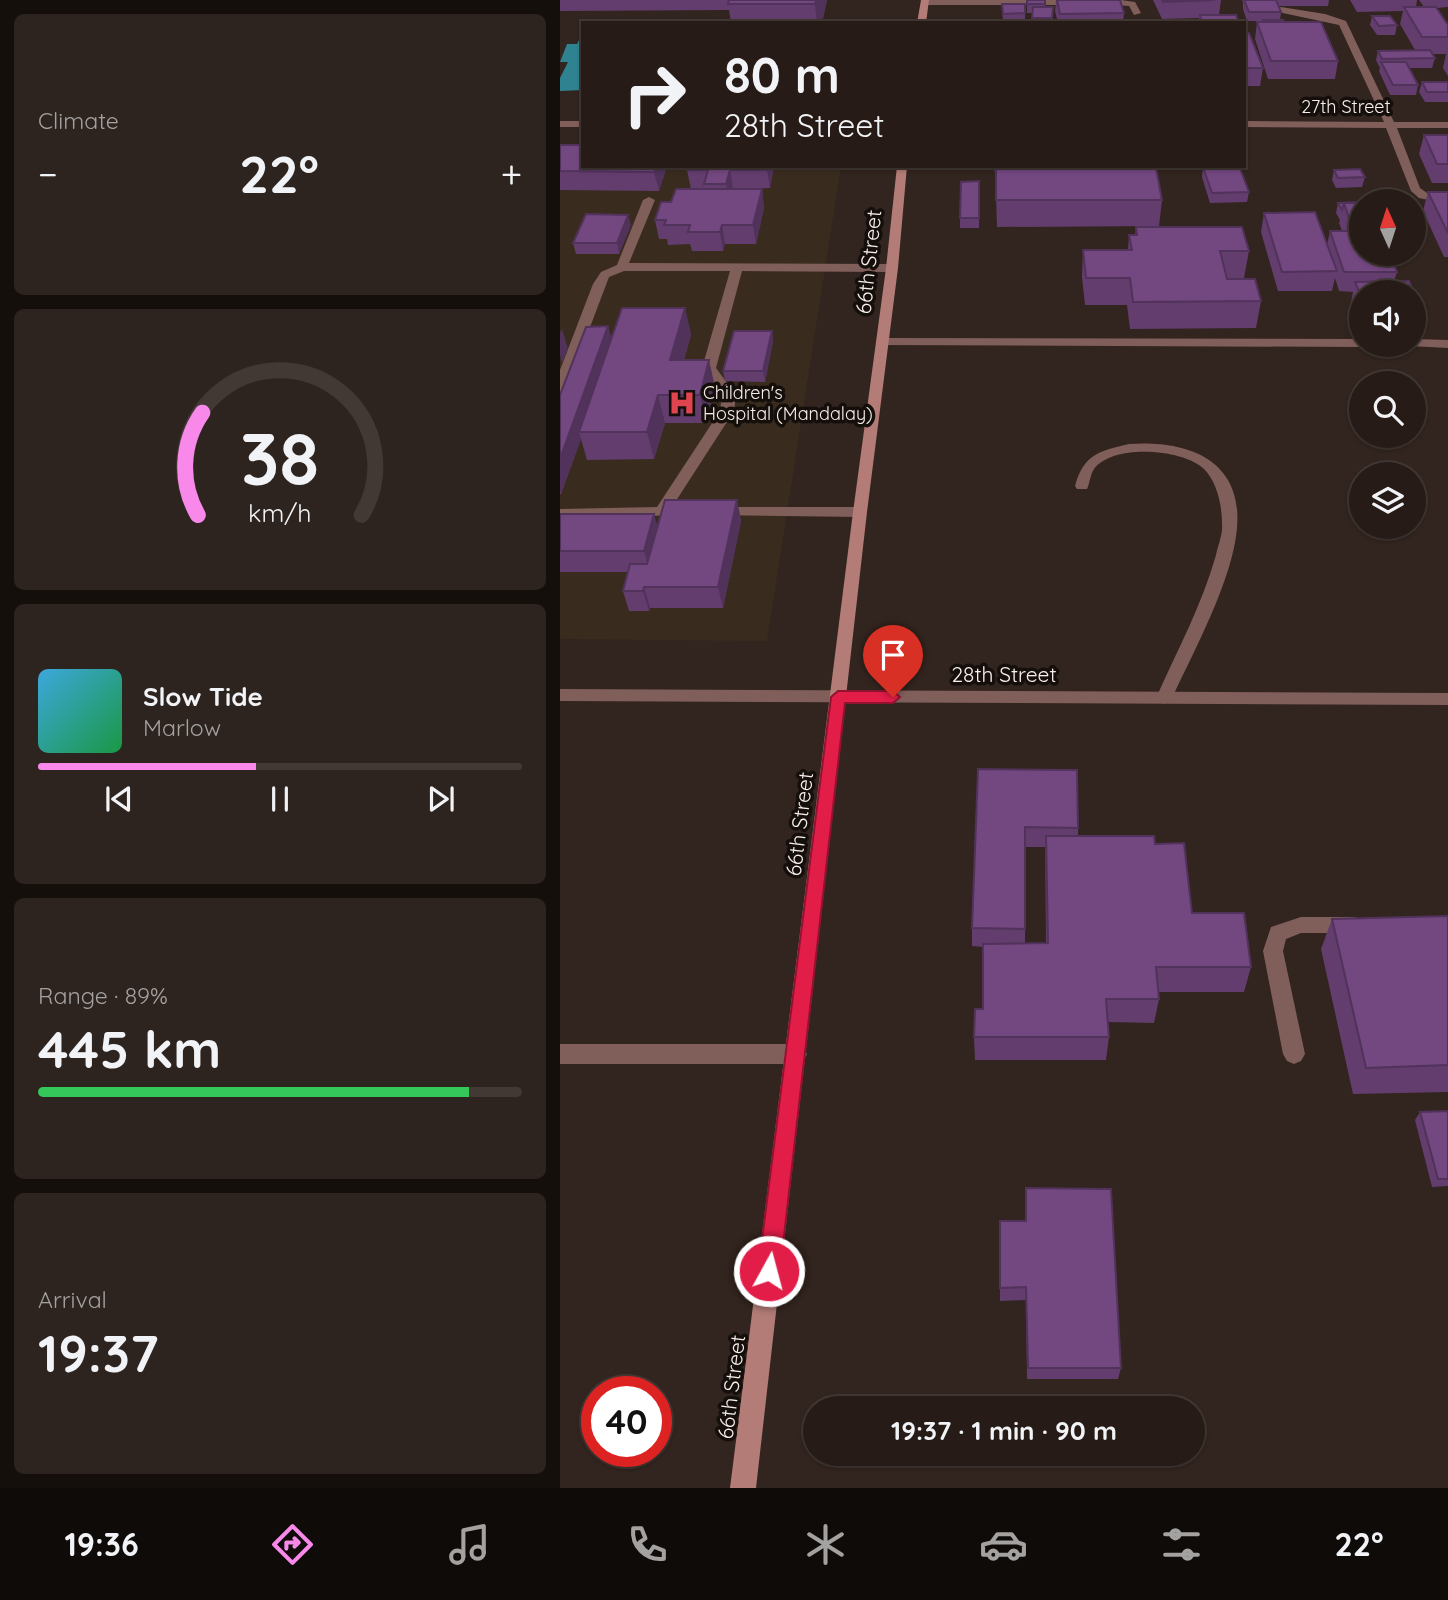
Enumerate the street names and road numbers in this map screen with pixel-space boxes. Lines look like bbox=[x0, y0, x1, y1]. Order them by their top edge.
street label: 27th Street bbox=[1301, 95, 1391, 118]
street label: 66th Street bbox=[850, 208, 886, 315]
street label: 28th Street bbox=[951, 661, 1057, 687]
street label: 66th Street bbox=[780, 770, 818, 877]
street label: 66th Street bbox=[712, 1333, 750, 1440]

